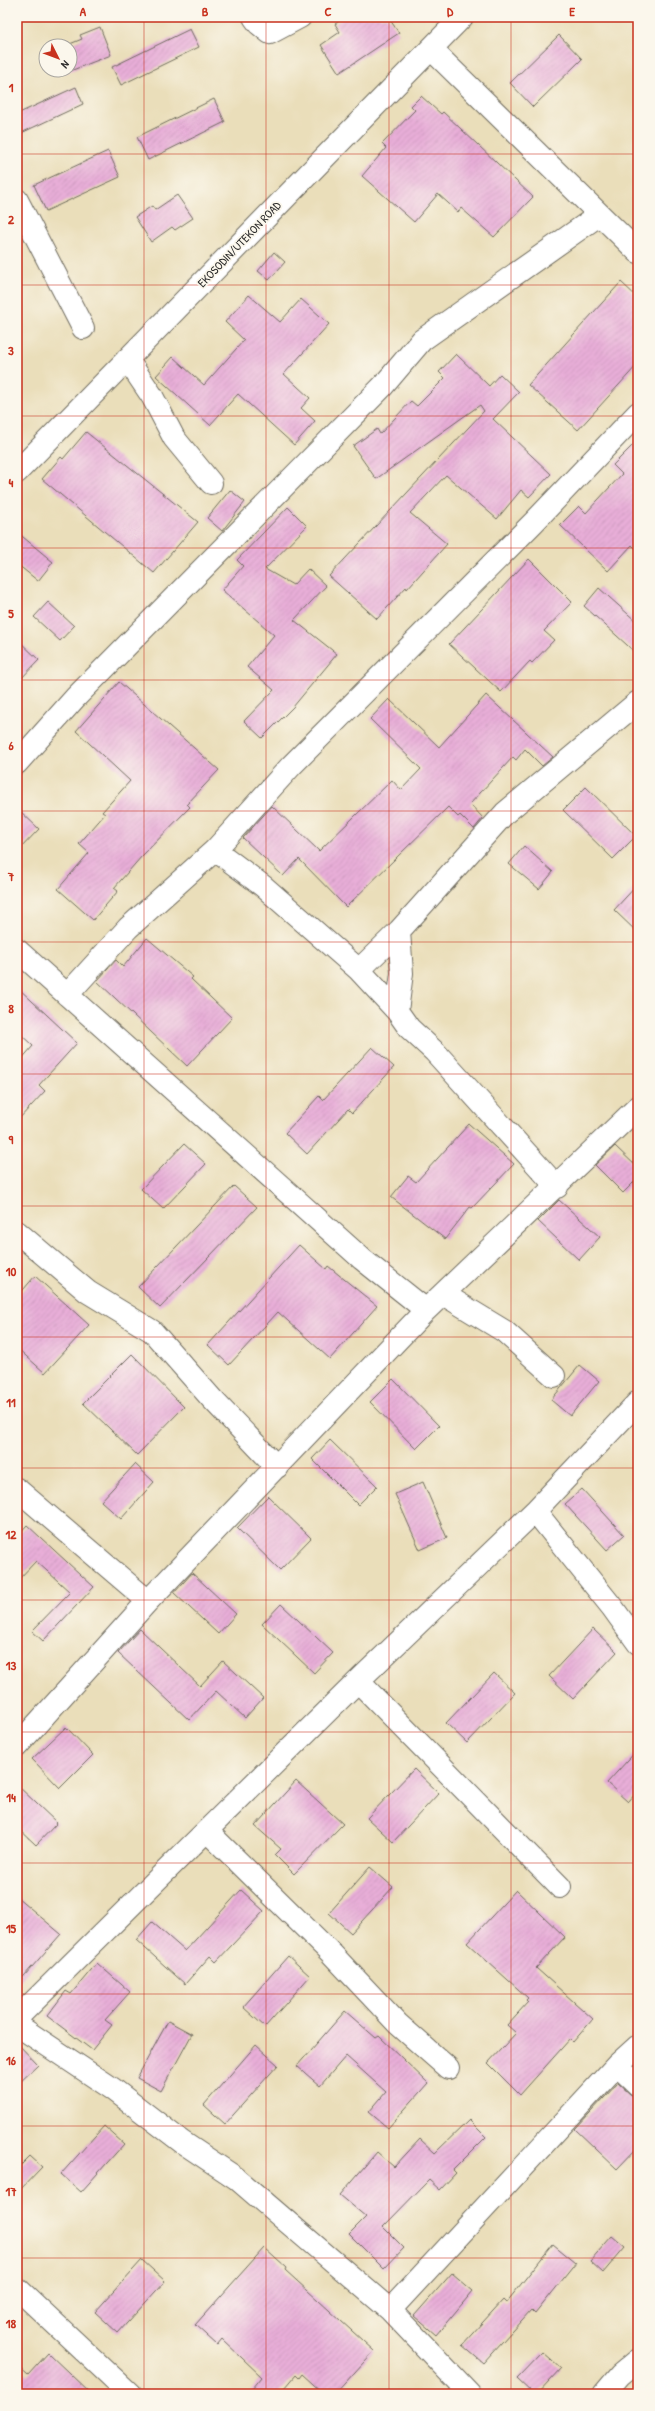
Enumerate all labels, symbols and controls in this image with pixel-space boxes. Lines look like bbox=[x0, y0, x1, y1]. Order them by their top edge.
text: A bbox=[80, 2, 87, 20]
text: B bbox=[202, 2, 209, 20]
text: C bbox=[324, 2, 332, 20]
text: D bbox=[447, 2, 454, 20]
text: E bbox=[569, 2, 575, 20]
north arrow bbox=[38, 38, 78, 78]
text: N bbox=[58, 58, 73, 72]
text: 1 bbox=[9, 78, 14, 96]
street label: EKOSODIN/UTEKON ROAD bbox=[193, 197, 285, 291]
text: 2 bbox=[8, 210, 15, 228]
text: 3 bbox=[8, 341, 14, 359]
text: 4 bbox=[9, 473, 14, 491]
text: 5 bbox=[8, 604, 14, 622]
text: 6 bbox=[8, 736, 14, 754]
text: 7 bbox=[7, 867, 15, 885]
text: 8 bbox=[8, 999, 14, 1017]
text: 9 bbox=[9, 1130, 14, 1148]
text: 10 bbox=[6, 1262, 16, 1280]
text: 11 bbox=[6, 1393, 16, 1411]
text: 12 bbox=[6, 1525, 17, 1543]
text: 13 bbox=[6, 1656, 16, 1674]
text: 14 bbox=[6, 1788, 16, 1806]
text: 15 bbox=[6, 1919, 17, 1937]
text: 16 bbox=[6, 2051, 17, 2069]
text: 17 bbox=[5, 2182, 17, 2200]
text: 18 bbox=[6, 2314, 17, 2332]

